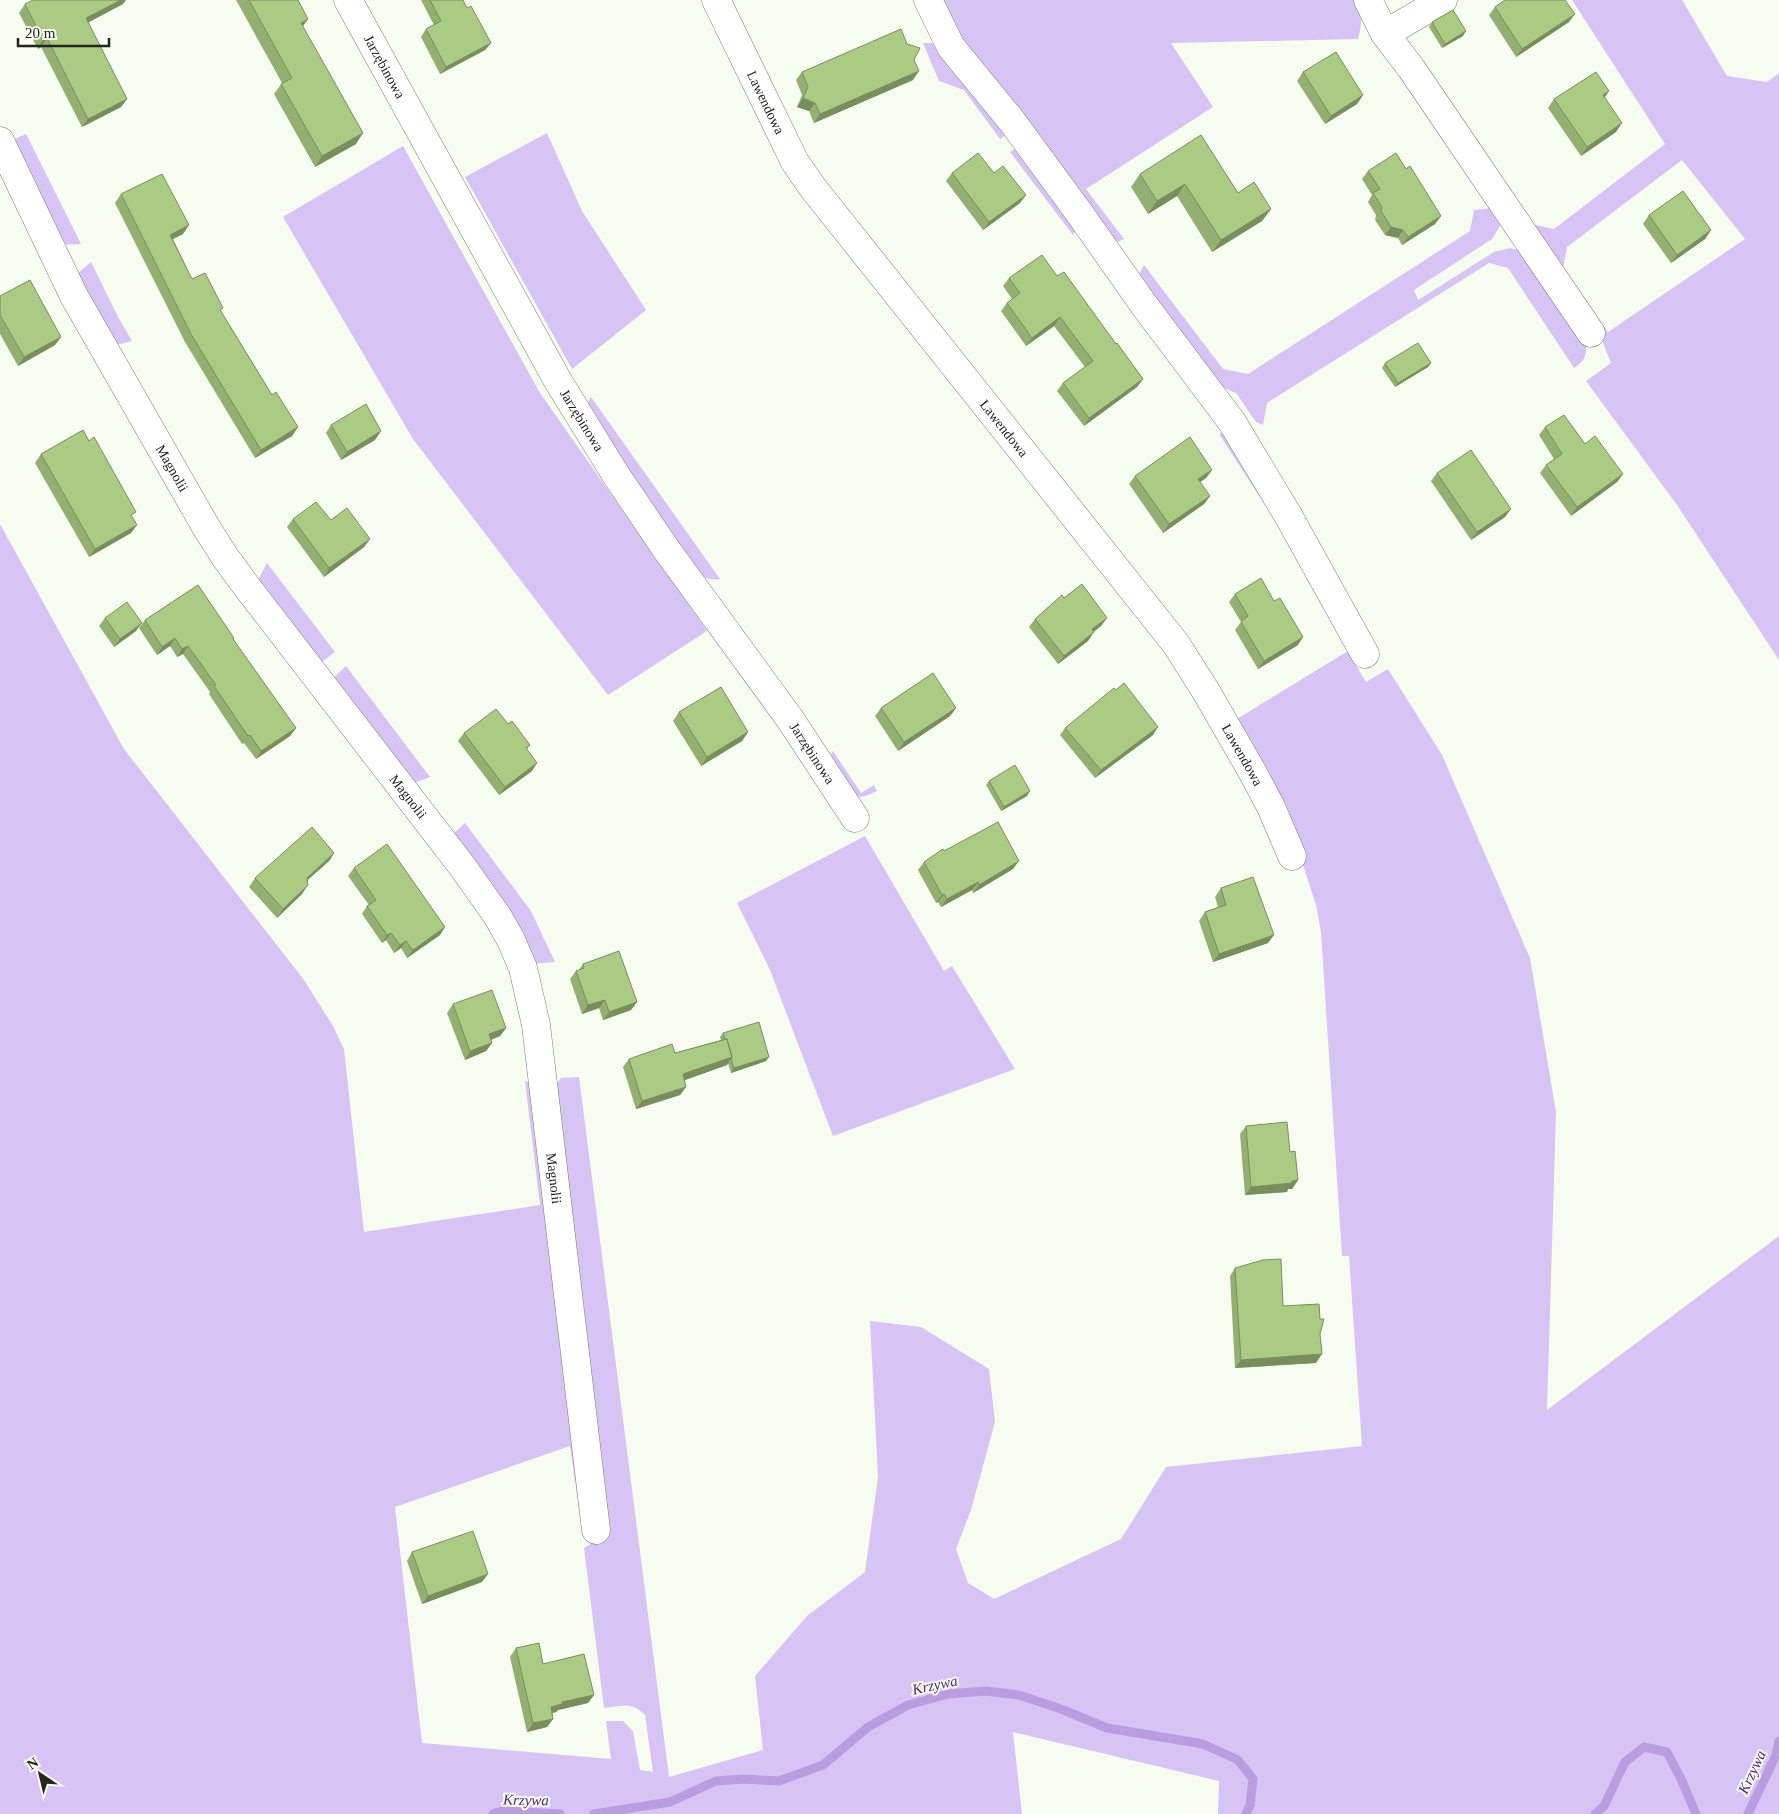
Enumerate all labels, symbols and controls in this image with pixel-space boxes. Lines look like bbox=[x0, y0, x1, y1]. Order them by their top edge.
scale bar bbox=[18, 15, 109, 47]
text: 20 m bbox=[25, 25, 56, 41]
street label: Jarzębinowa bbox=[361, 32, 409, 102]
street label: Lawendowa bbox=[744, 68, 788, 137]
street label: Jarzębinowa bbox=[557, 386, 607, 455]
street label: Lawendowa bbox=[977, 397, 1032, 460]
street label: Magnolii bbox=[153, 442, 192, 494]
street label: Jarzębinowa bbox=[787, 720, 838, 787]
street label: Lawendowa bbox=[1219, 721, 1266, 789]
street label: Magnolii bbox=[387, 772, 430, 821]
street label: Magnolii bbox=[544, 1152, 565, 1205]
water label: Krzywa bbox=[910, 1672, 959, 1698]
water label: Krzywa bbox=[1735, 1748, 1769, 1797]
north arrow bbox=[15, 1749, 65, 1799]
text: N bbox=[24, 1755, 41, 1773]
water label: Krzywa bbox=[502, 1792, 549, 1808]

